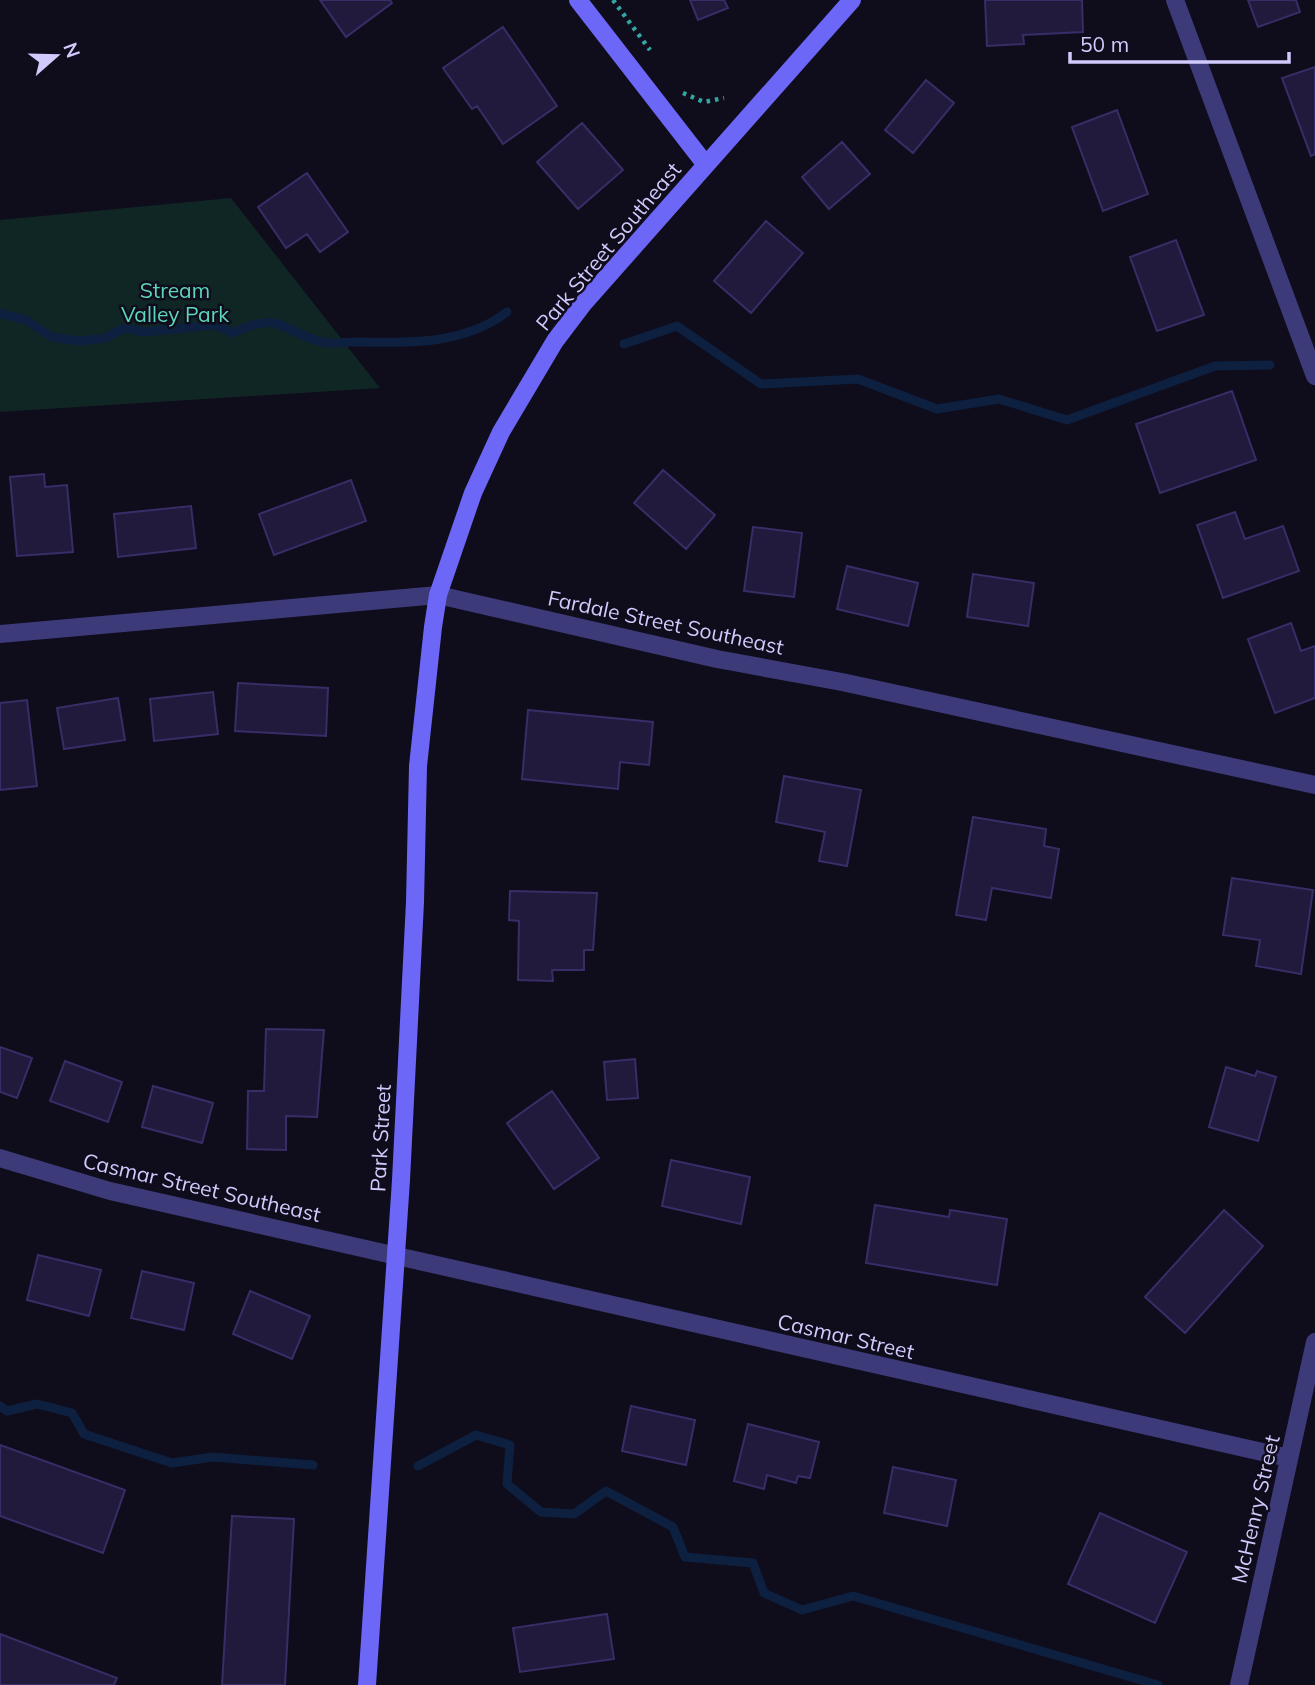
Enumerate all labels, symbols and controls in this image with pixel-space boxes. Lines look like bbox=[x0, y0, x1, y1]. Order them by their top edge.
north arrow bbox=[21, 21, 91, 91]
scale bar bbox=[1070, 21, 1289, 65]
text: 50 m bbox=[1080, 31, 1129, 57]
text: N bbox=[58, 39, 86, 61]
street label: Park Street Southeast bbox=[530, 157, 686, 335]
park label: Stream Valley Park bbox=[121, 277, 229, 327]
street label: Fardale Street Southeast bbox=[546, 584, 786, 660]
street label: Park Street bbox=[364, 1084, 396, 1192]
street label: Casmar Street Southeast bbox=[81, 1147, 323, 1227]
street label: Casmar Street bbox=[775, 1308, 917, 1364]
street label: McHenry Street bbox=[1225, 1432, 1285, 1586]

